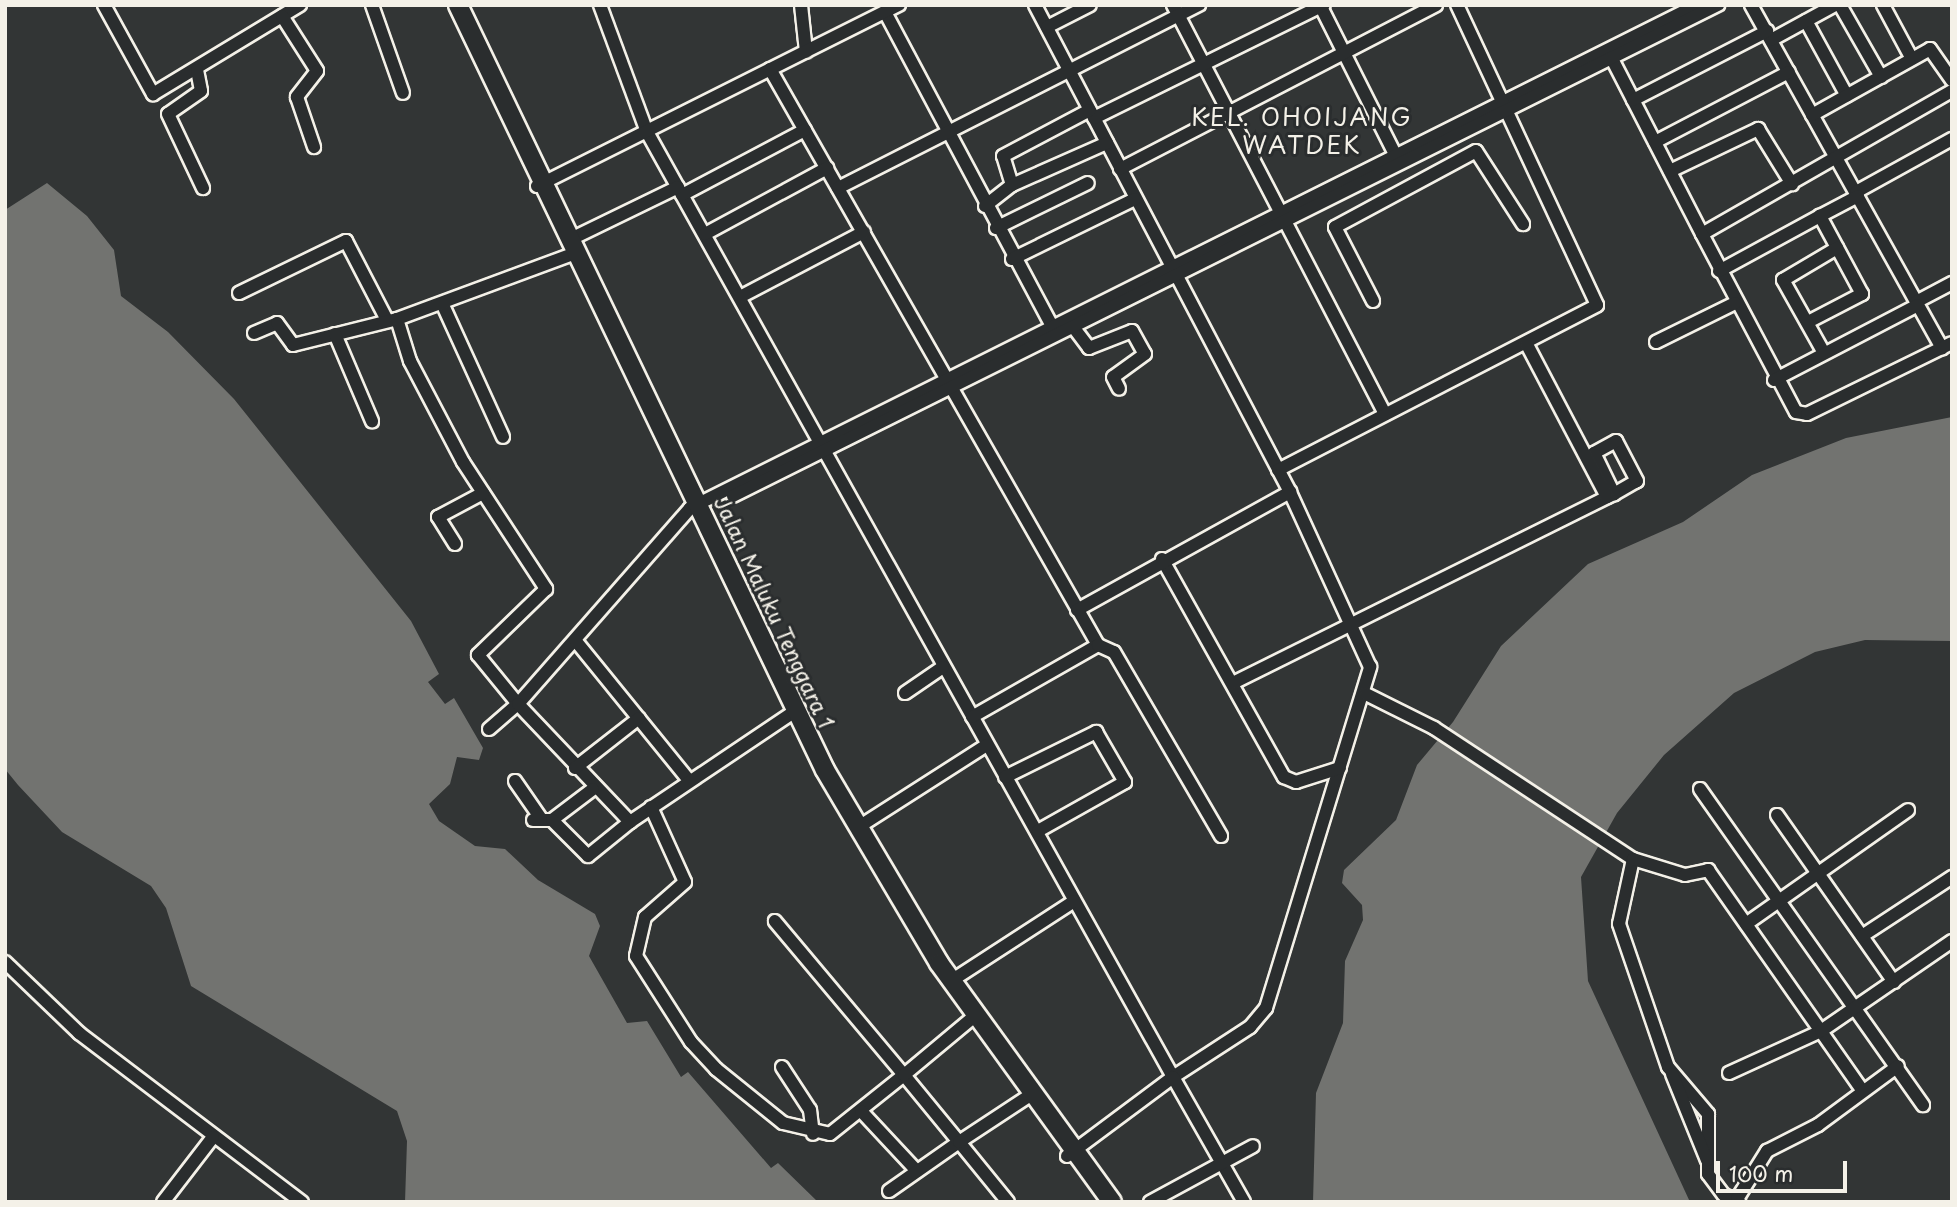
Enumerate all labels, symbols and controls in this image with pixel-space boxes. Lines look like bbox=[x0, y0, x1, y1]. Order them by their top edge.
district label: KEL. OHOIJANG WATDEK bbox=[1193, 103, 1411, 159]
street label: Jalan Maluku Tenggara 1 bbox=[709, 491, 841, 733]
scale bar bbox=[1719, 1148, 1850, 1192]
text: 100 m bbox=[1729, 1157, 1793, 1189]

